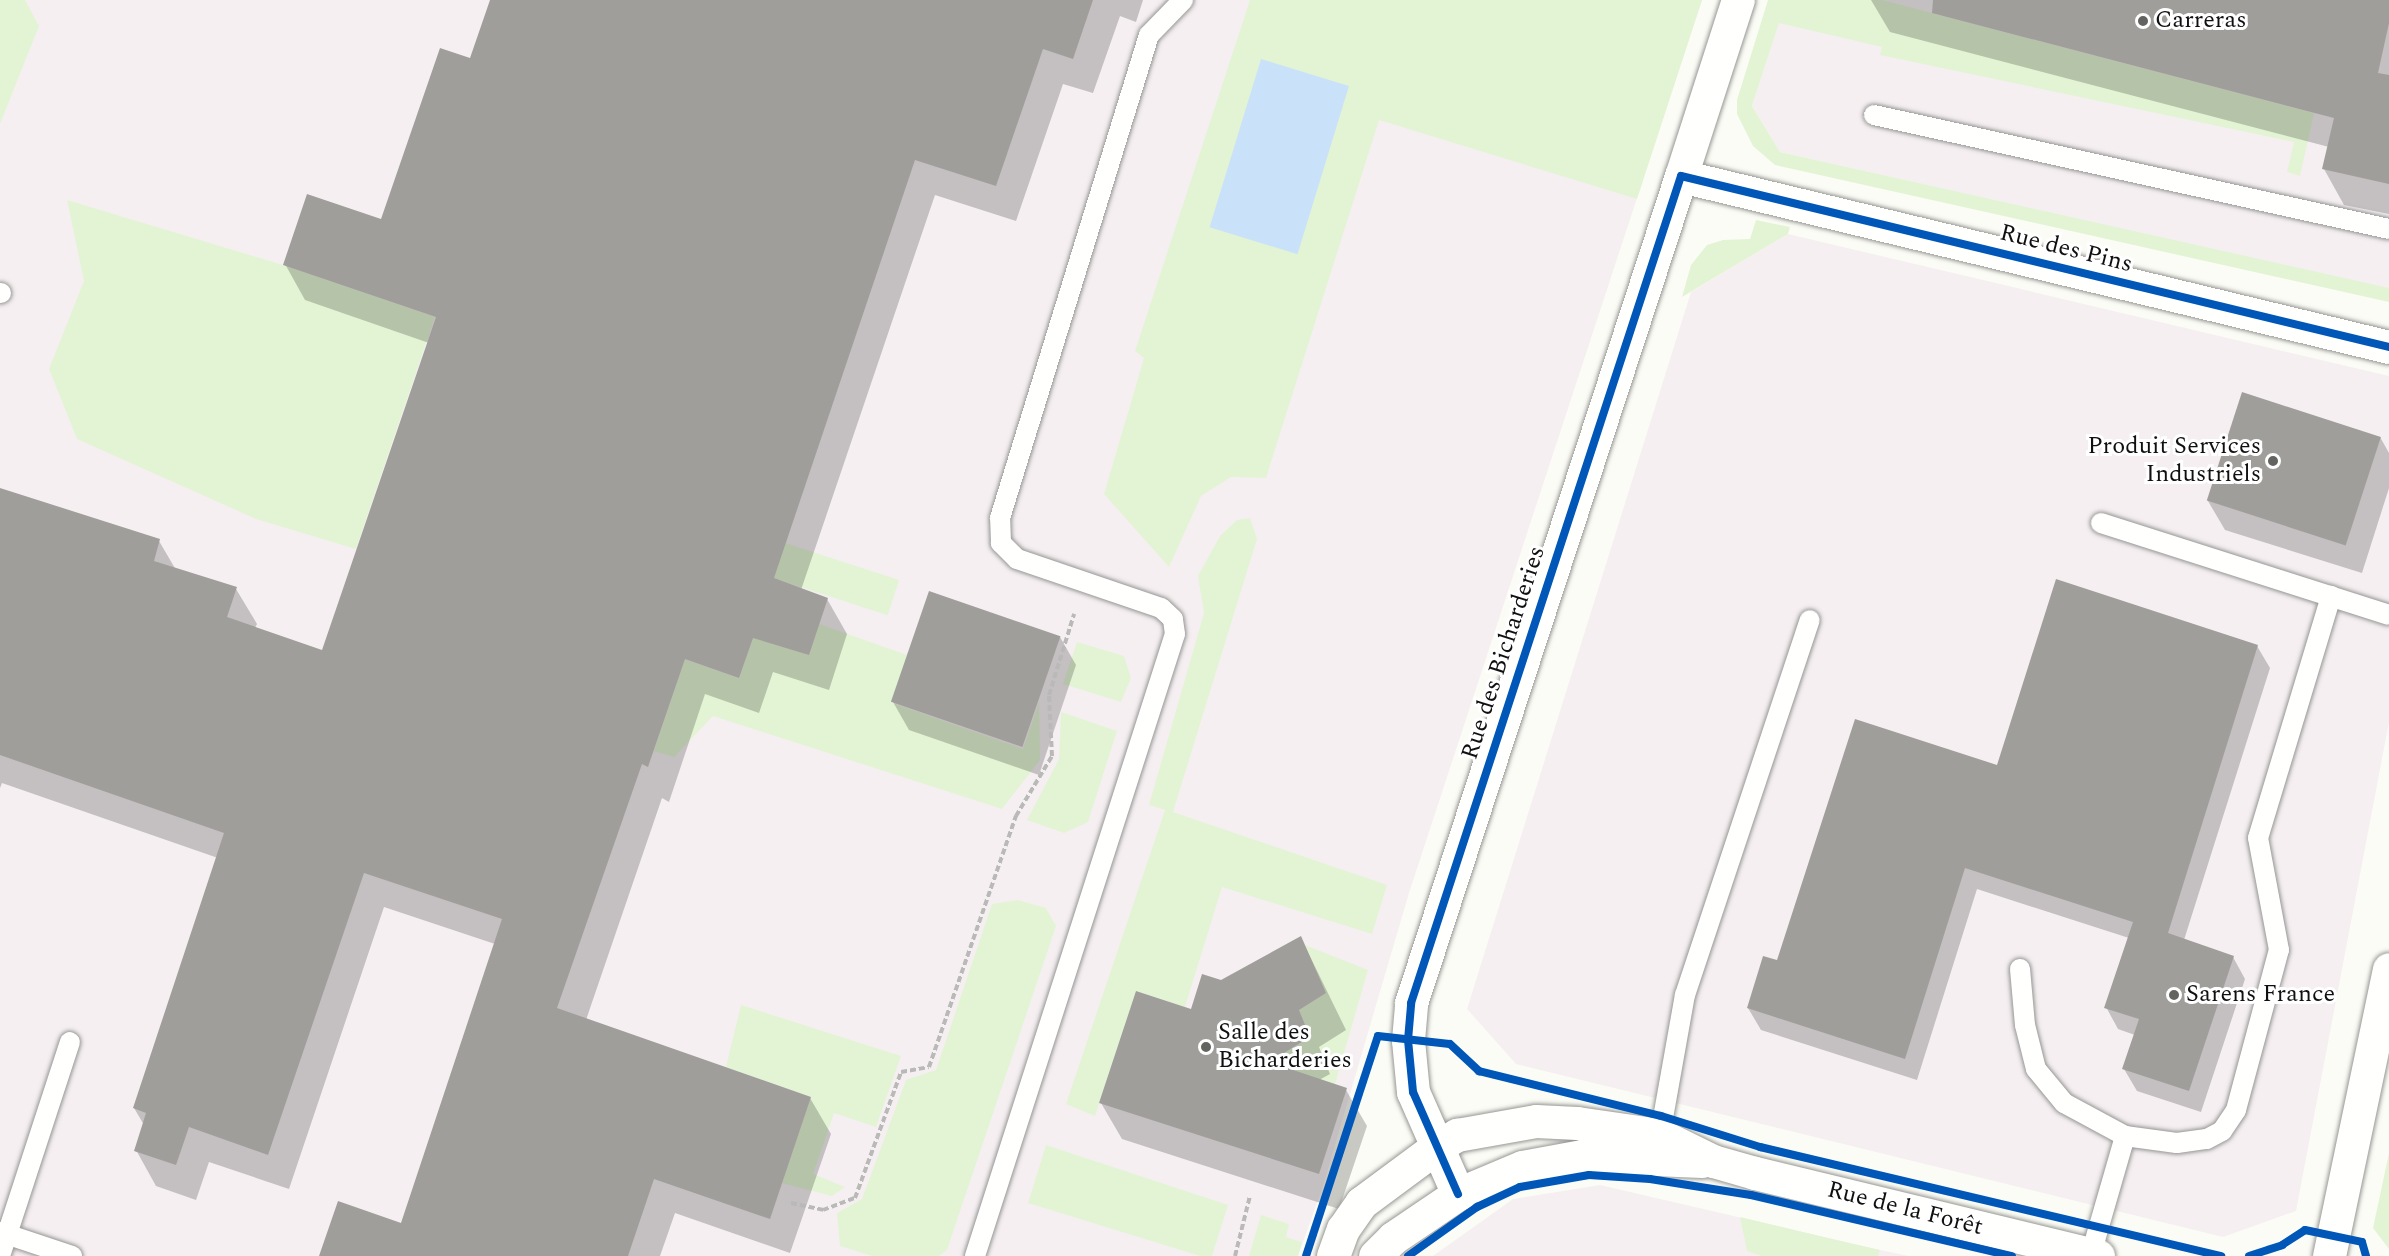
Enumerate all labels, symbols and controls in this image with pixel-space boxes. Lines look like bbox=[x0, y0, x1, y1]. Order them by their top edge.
place label: Carreras bbox=[2155, 7, 2247, 35]
marker: Carreras bbox=[2136, 14, 2150, 28]
street label: Rue des Pins bbox=[1997, 219, 2135, 279]
place label: Produit Services Industriels bbox=[2088, 433, 2261, 489]
marker: Produit Services Industriels bbox=[2266, 454, 2280, 468]
street label: Rue des Bicharderies bbox=[1456, 543, 1552, 763]
place label: Sarens France bbox=[2186, 981, 2335, 1009]
marker: Sarens France bbox=[2167, 988, 2181, 1002]
place label: Salle des Bicharderies bbox=[1218, 1019, 1352, 1075]
marker: Salle des Bicharderies bbox=[1199, 1040, 1213, 1054]
street label: Rue de la Forêt bbox=[1824, 1176, 1986, 1242]

